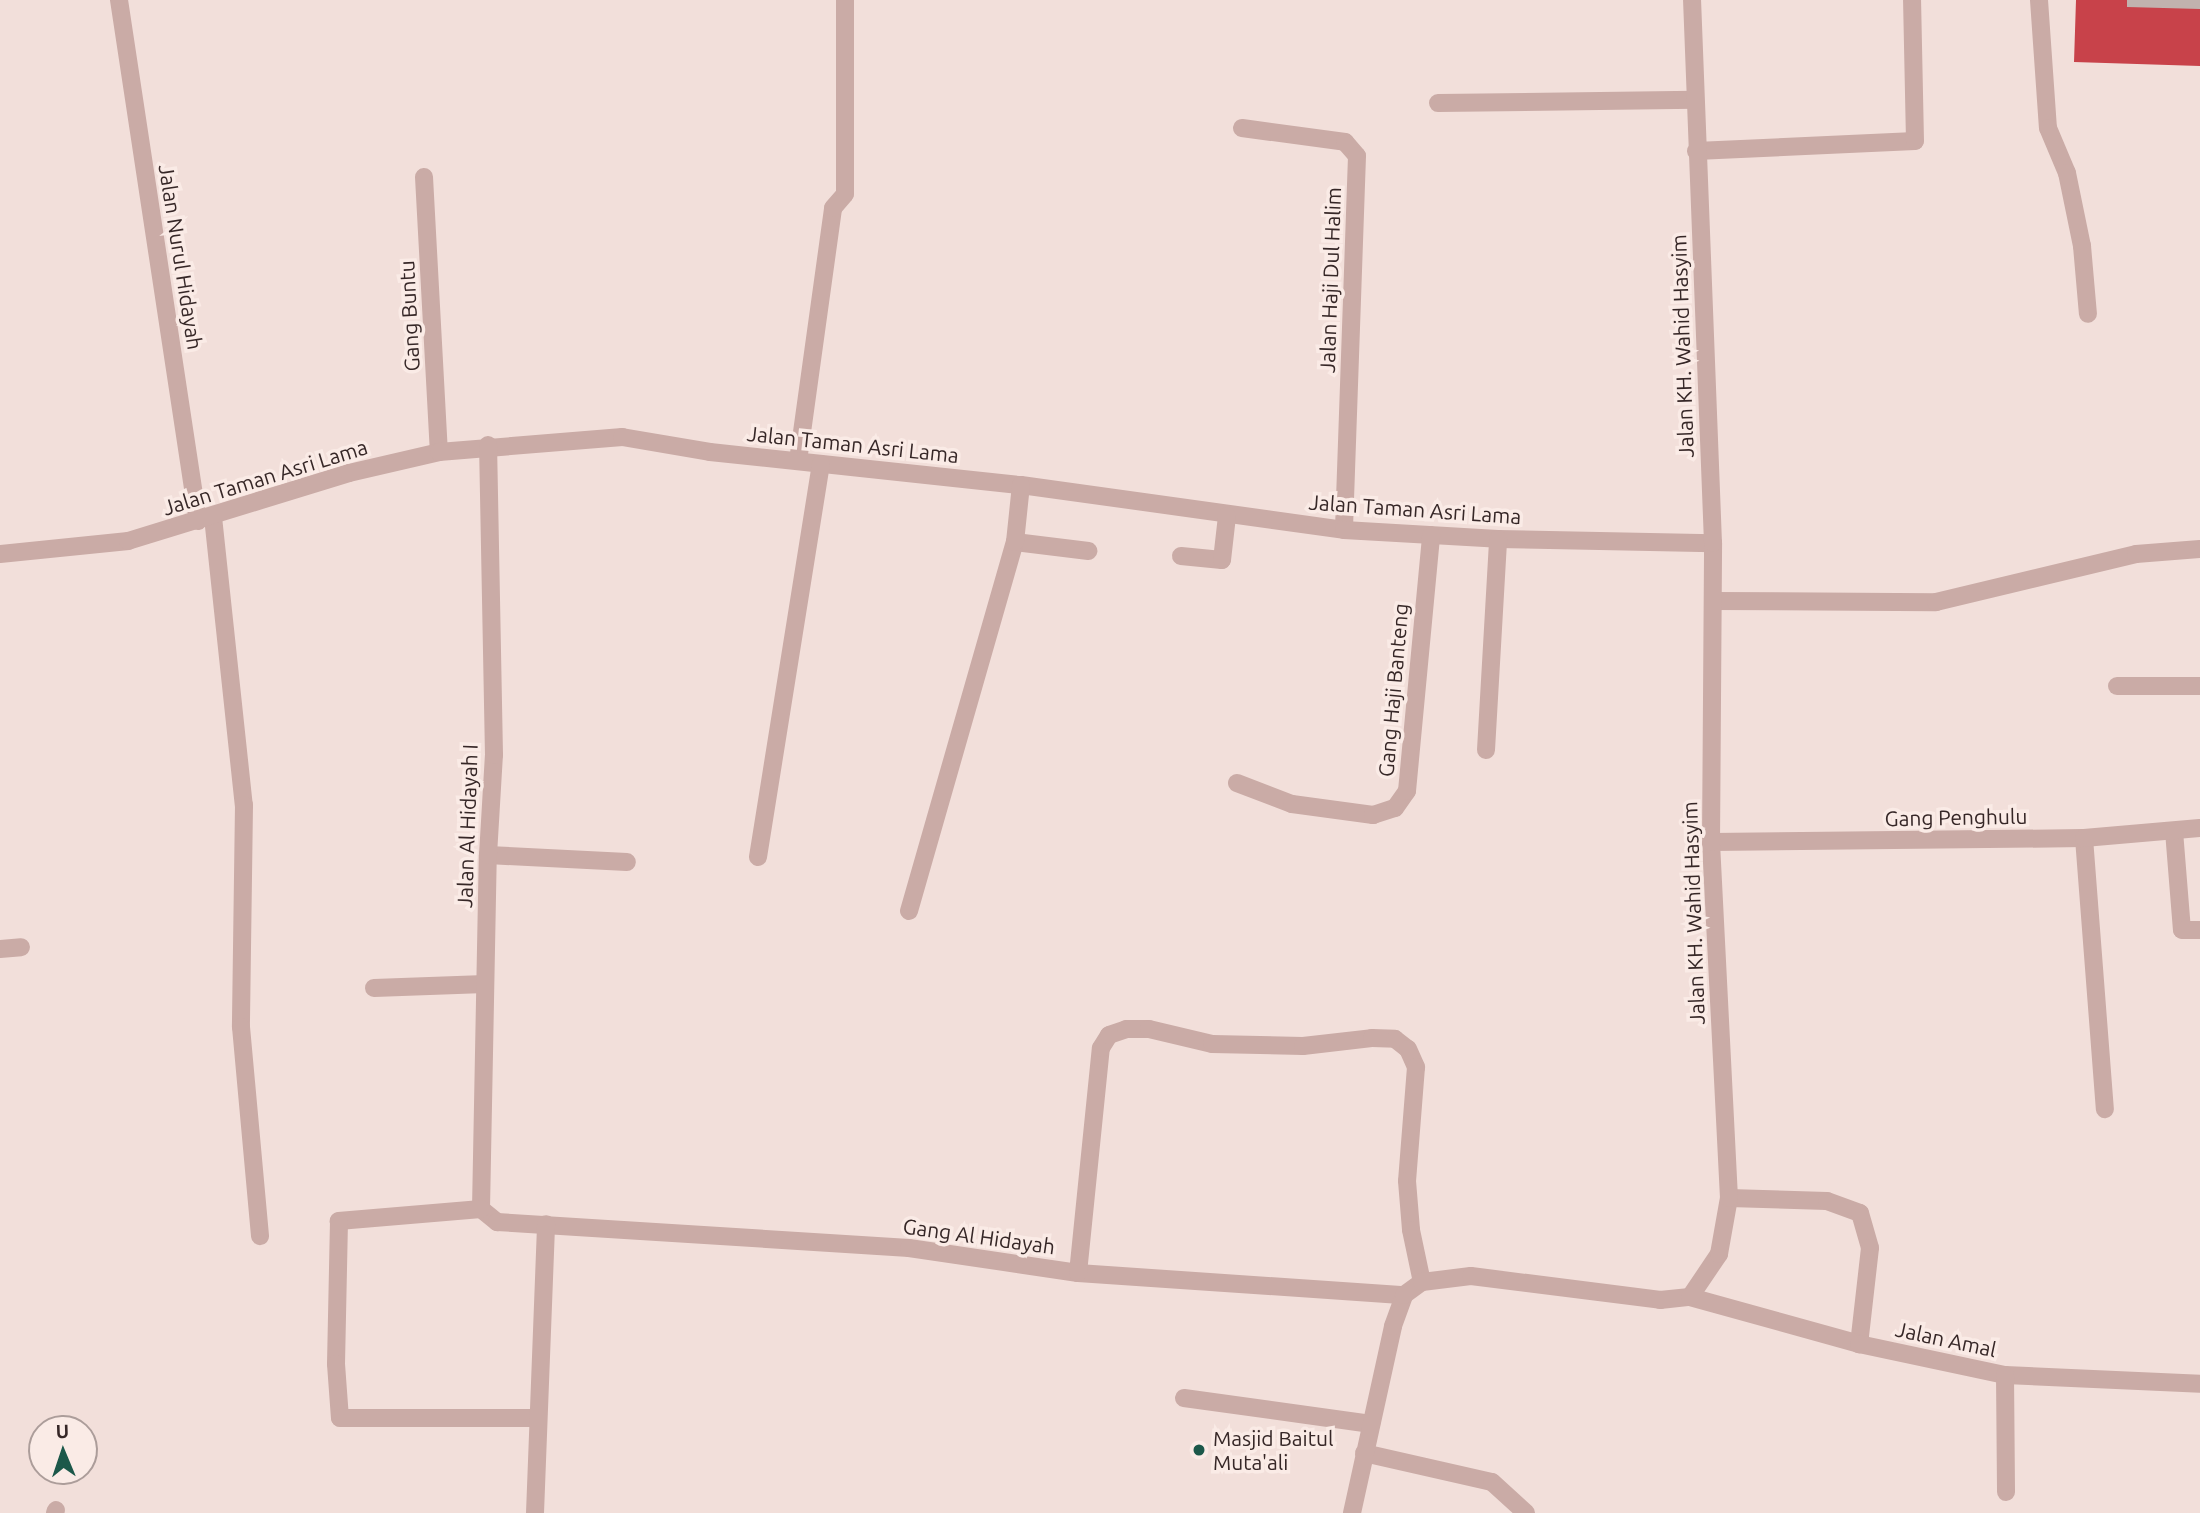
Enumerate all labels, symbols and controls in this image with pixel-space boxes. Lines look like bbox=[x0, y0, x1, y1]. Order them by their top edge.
street label: Jalan Nurul Hidayah bbox=[154, 163, 208, 351]
street label: Jalan Haji Dul Halim bbox=[1314, 187, 1346, 373]
street label: Jalan KH. Wahid Hasyim bbox=[1666, 234, 1698, 458]
street label: Gang Buntu bbox=[394, 260, 424, 372]
street label: Jalan Taman Asri Lama bbox=[746, 420, 960, 468]
street label: Jalan Taman Asri Lama bbox=[159, 434, 371, 520]
street label: Jalan Taman Asri Lama bbox=[1308, 489, 1522, 529]
street label: Gang Haji Banteng bbox=[1373, 602, 1413, 778]
street label: Jalan Al Hidayah I bbox=[452, 744, 482, 908]
street label: Jalan KH. Wahid Hasyim bbox=[1677, 801, 1709, 1025]
street label: Gang Penghulu bbox=[1884, 803, 2028, 831]
street label: Gang Al Hidayah bbox=[901, 1213, 1057, 1259]
street label: Jalan Amal bbox=[1893, 1316, 1999, 1362]
north arrow bbox=[28, 1415, 98, 1485]
text: U bbox=[55, 1420, 69, 1442]
place label: Masjid Baitul Muta'ali bbox=[1213, 1425, 1333, 1475]
marker: Masjid Baitul Muta'ali bbox=[1191, 1442, 1207, 1458]

